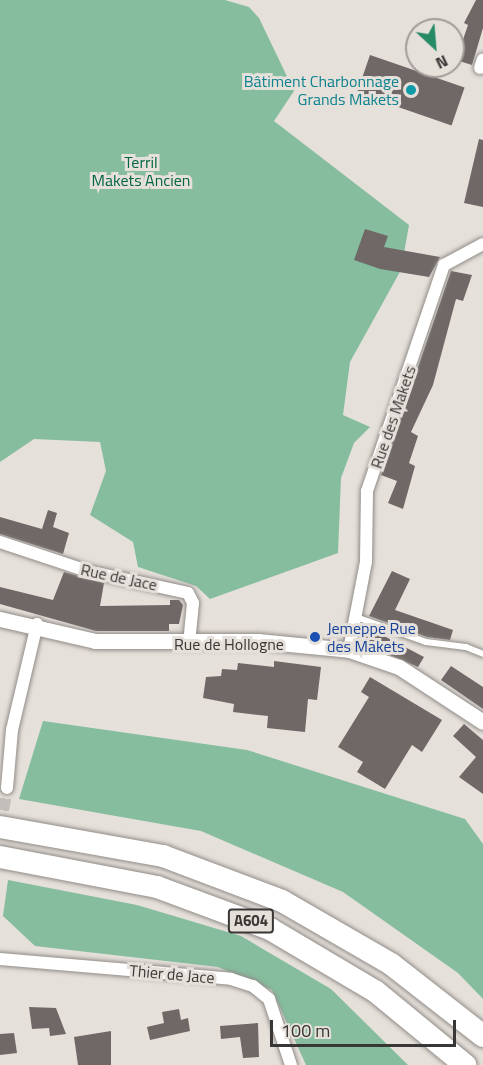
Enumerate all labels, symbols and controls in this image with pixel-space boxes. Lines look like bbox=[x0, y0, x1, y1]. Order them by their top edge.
north arrow bbox=[405, 18, 465, 78]
text: N bbox=[432, 49, 452, 76]
place label: Bâtiment Charbonnage Grands Makets bbox=[244, 71, 399, 109]
marker: Bâtiment Charbonnage Grands Makets bbox=[404, 83, 418, 97]
park label: Terril Makets Ancien bbox=[92, 152, 190, 190]
street label: Rue des Makets bbox=[366, 363, 420, 471]
street label: Rue de Jace bbox=[79, 560, 159, 594]
place label: Jemeppe Rue des Makets bbox=[327, 618, 416, 656]
marker: Jemeppe Rue des Makets bbox=[308, 630, 322, 644]
street label: Rue de Hollogne bbox=[174, 634, 284, 654]
road number: A604 bbox=[227, 909, 275, 933]
street label: Thier de Jace bbox=[129, 961, 215, 987]
scale bar bbox=[273, 1008, 459, 1046]
text: 100 m bbox=[281, 1017, 330, 1044]

